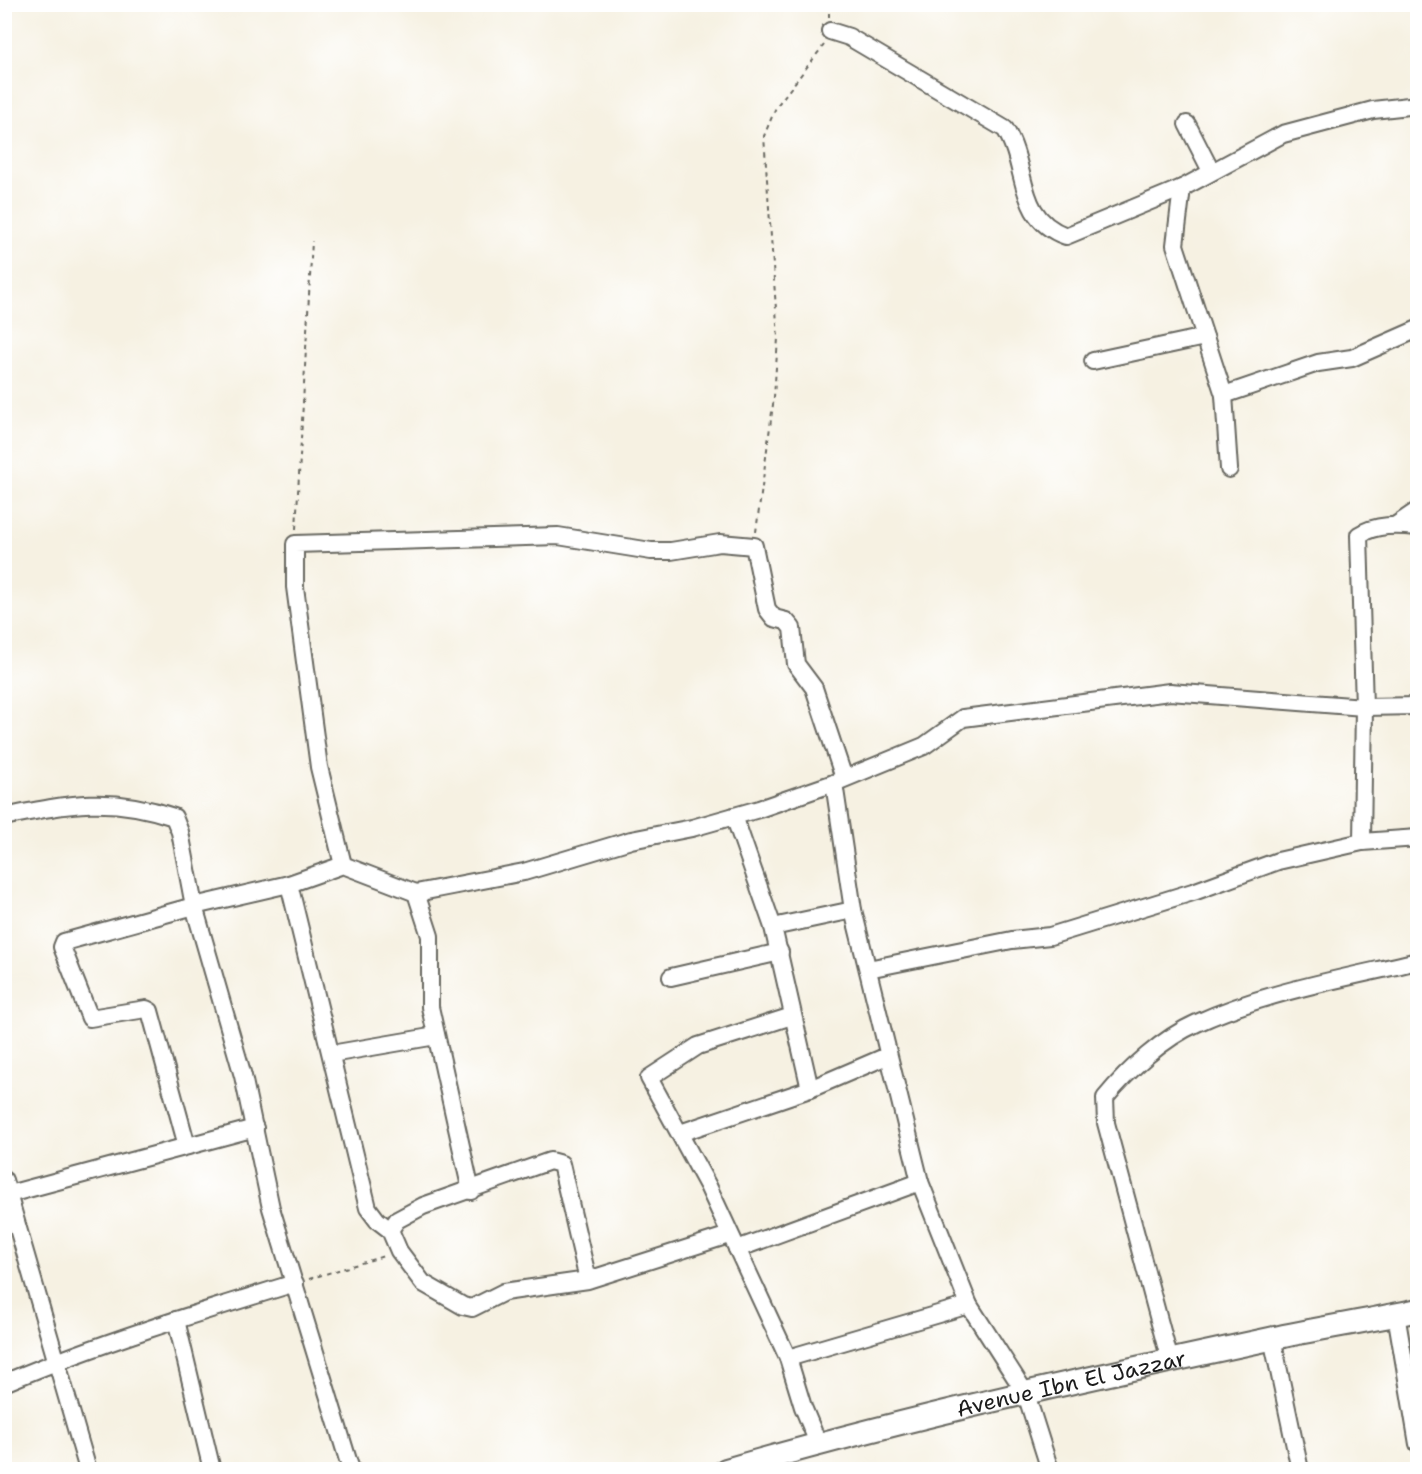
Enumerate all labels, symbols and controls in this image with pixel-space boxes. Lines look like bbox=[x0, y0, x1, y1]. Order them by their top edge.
street label: Avenue Ibn El Jazzar bbox=[954, 1343, 1189, 1423]

